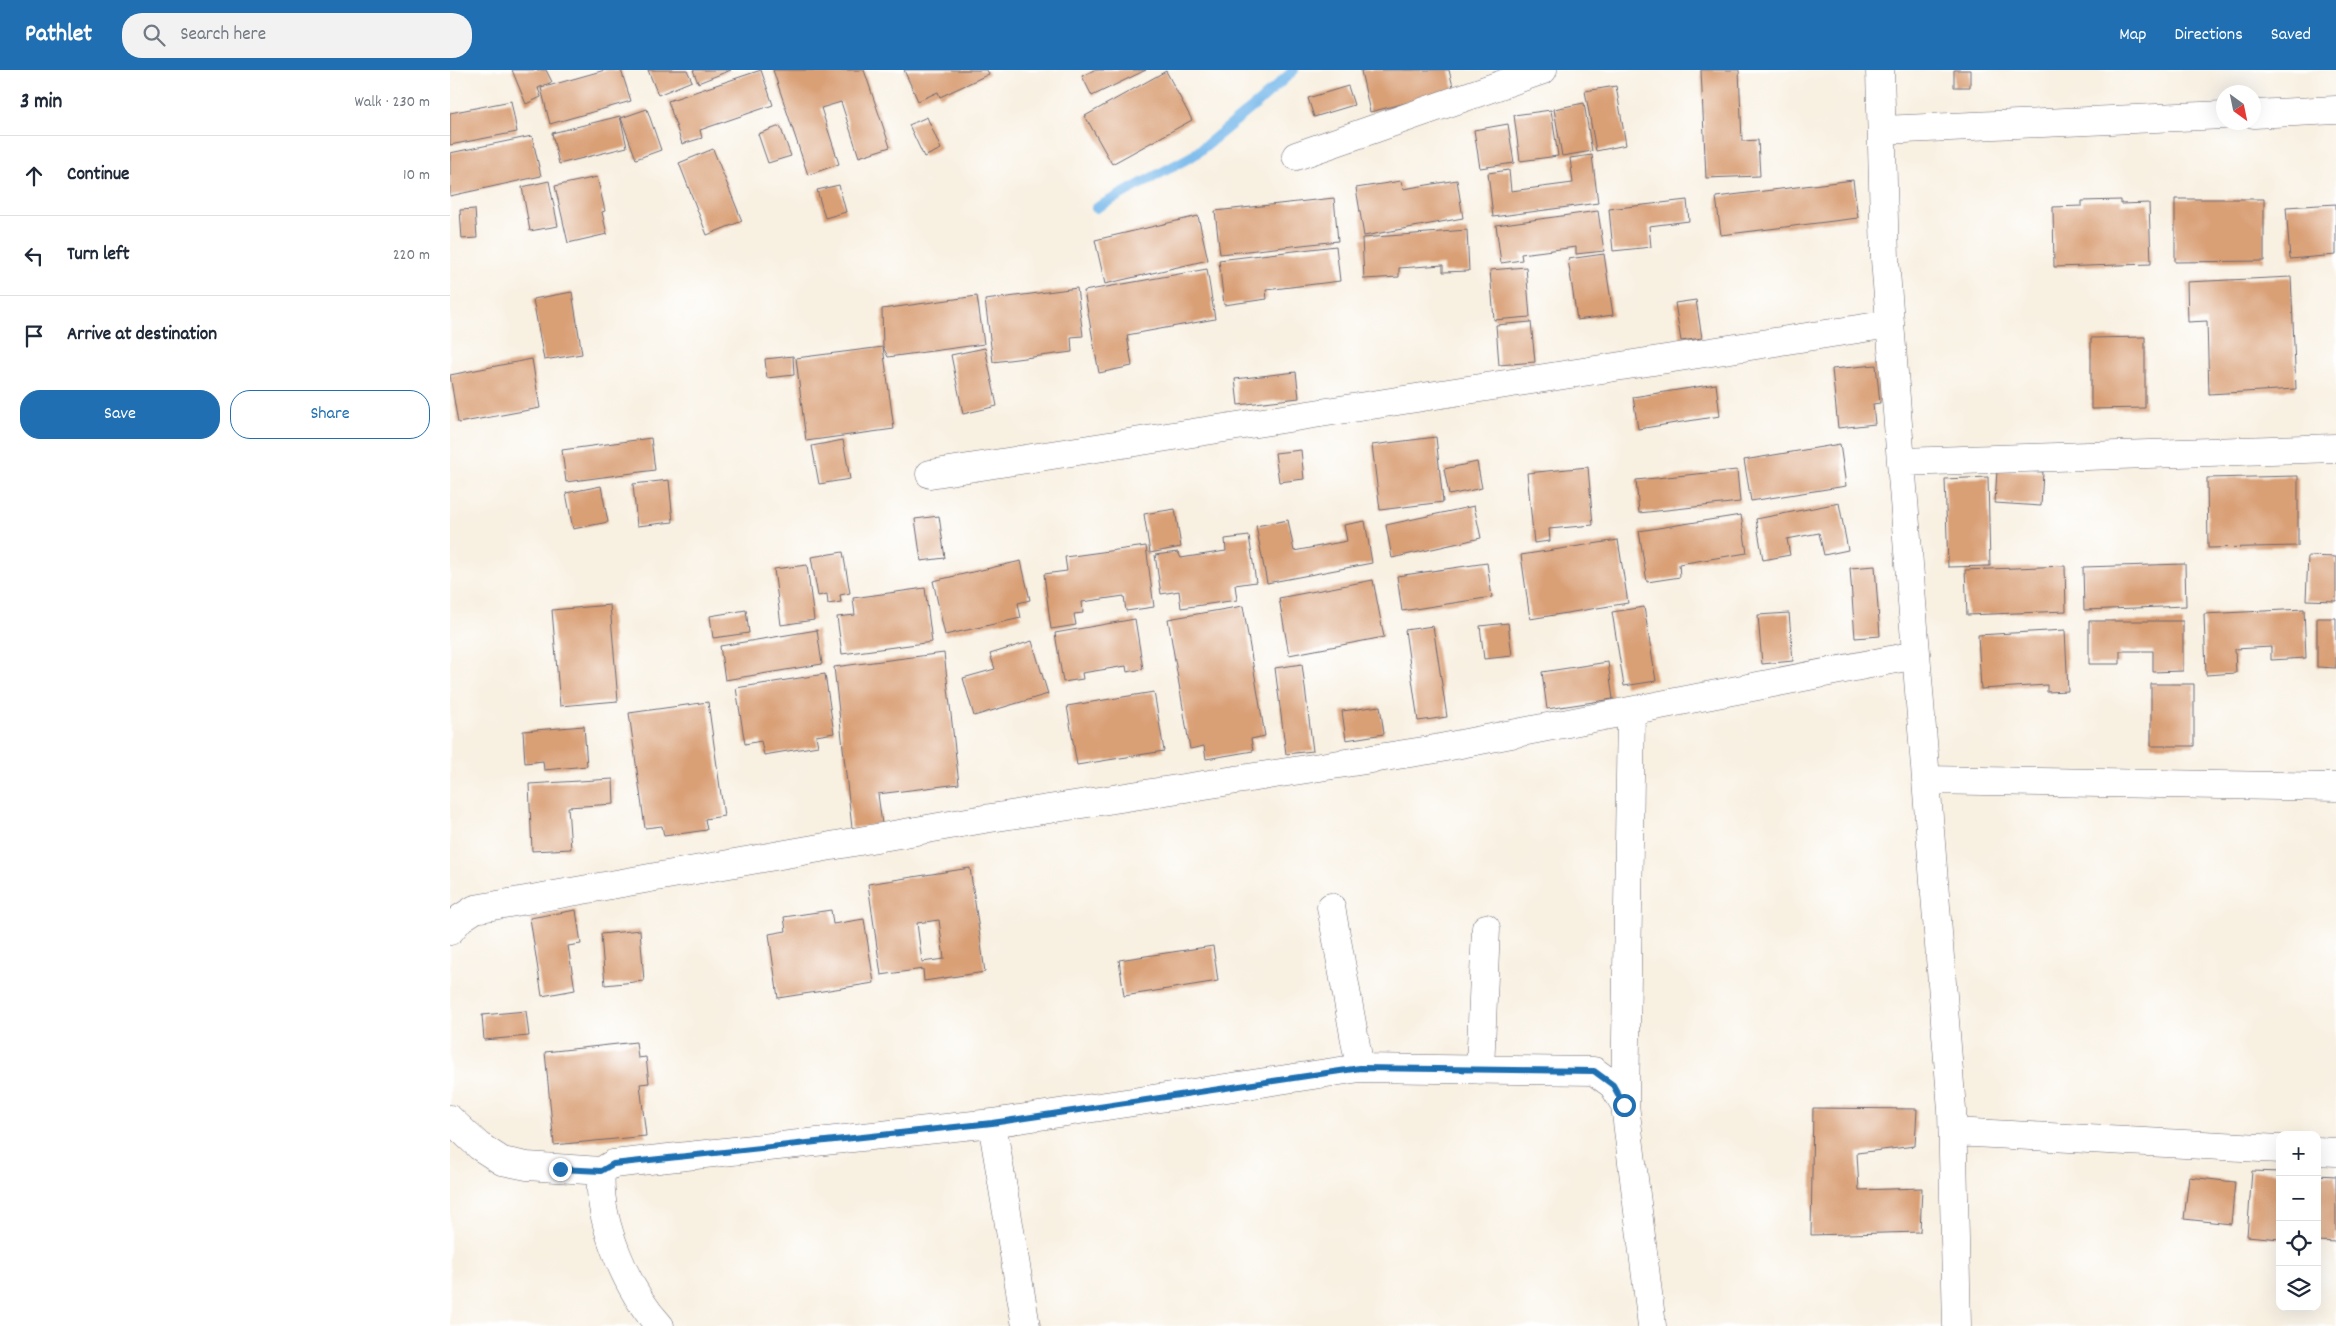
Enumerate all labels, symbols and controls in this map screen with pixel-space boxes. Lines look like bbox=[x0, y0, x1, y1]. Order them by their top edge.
search box bbox=[122, 13, 472, 58]
text: Pathlet bbox=[25, 18, 92, 52]
icon: search bbox=[140, 21, 168, 49]
text: Search here bbox=[180, 22, 266, 49]
text: Map bbox=[2119, 23, 2146, 48]
text: Directions bbox=[2174, 23, 2243, 48]
text: Saved bbox=[2271, 23, 2311, 48]
north arrow bbox=[2216, 85, 2261, 130]
text: 3 min bbox=[20, 88, 62, 118]
text: Walk · 230 m bbox=[354, 91, 430, 114]
icon: ahead bbox=[20, 162, 48, 190]
text: Continue bbox=[67, 162, 129, 189]
text: 10 m bbox=[403, 164, 430, 187]
icon: left bbox=[20, 242, 48, 270]
text: Turn left bbox=[67, 242, 130, 269]
text: 220 m bbox=[393, 244, 430, 267]
icon: arrive bbox=[20, 322, 48, 350]
text: Arrive at destination bbox=[67, 322, 217, 349]
button: Save bbox=[20, 390, 220, 439]
button: Share bbox=[230, 390, 430, 439]
route start bbox=[1613, 1094, 1636, 1117]
map controls bbox=[2276, 1131, 2321, 1311]
button: + bbox=[2276, 1131, 2321, 1176]
route end bbox=[549, 1158, 572, 1181]
button: − bbox=[2276, 1176, 2321, 1221]
button: locate bbox=[2276, 1221, 2321, 1266]
button: layers bbox=[2276, 1266, 2321, 1311]

